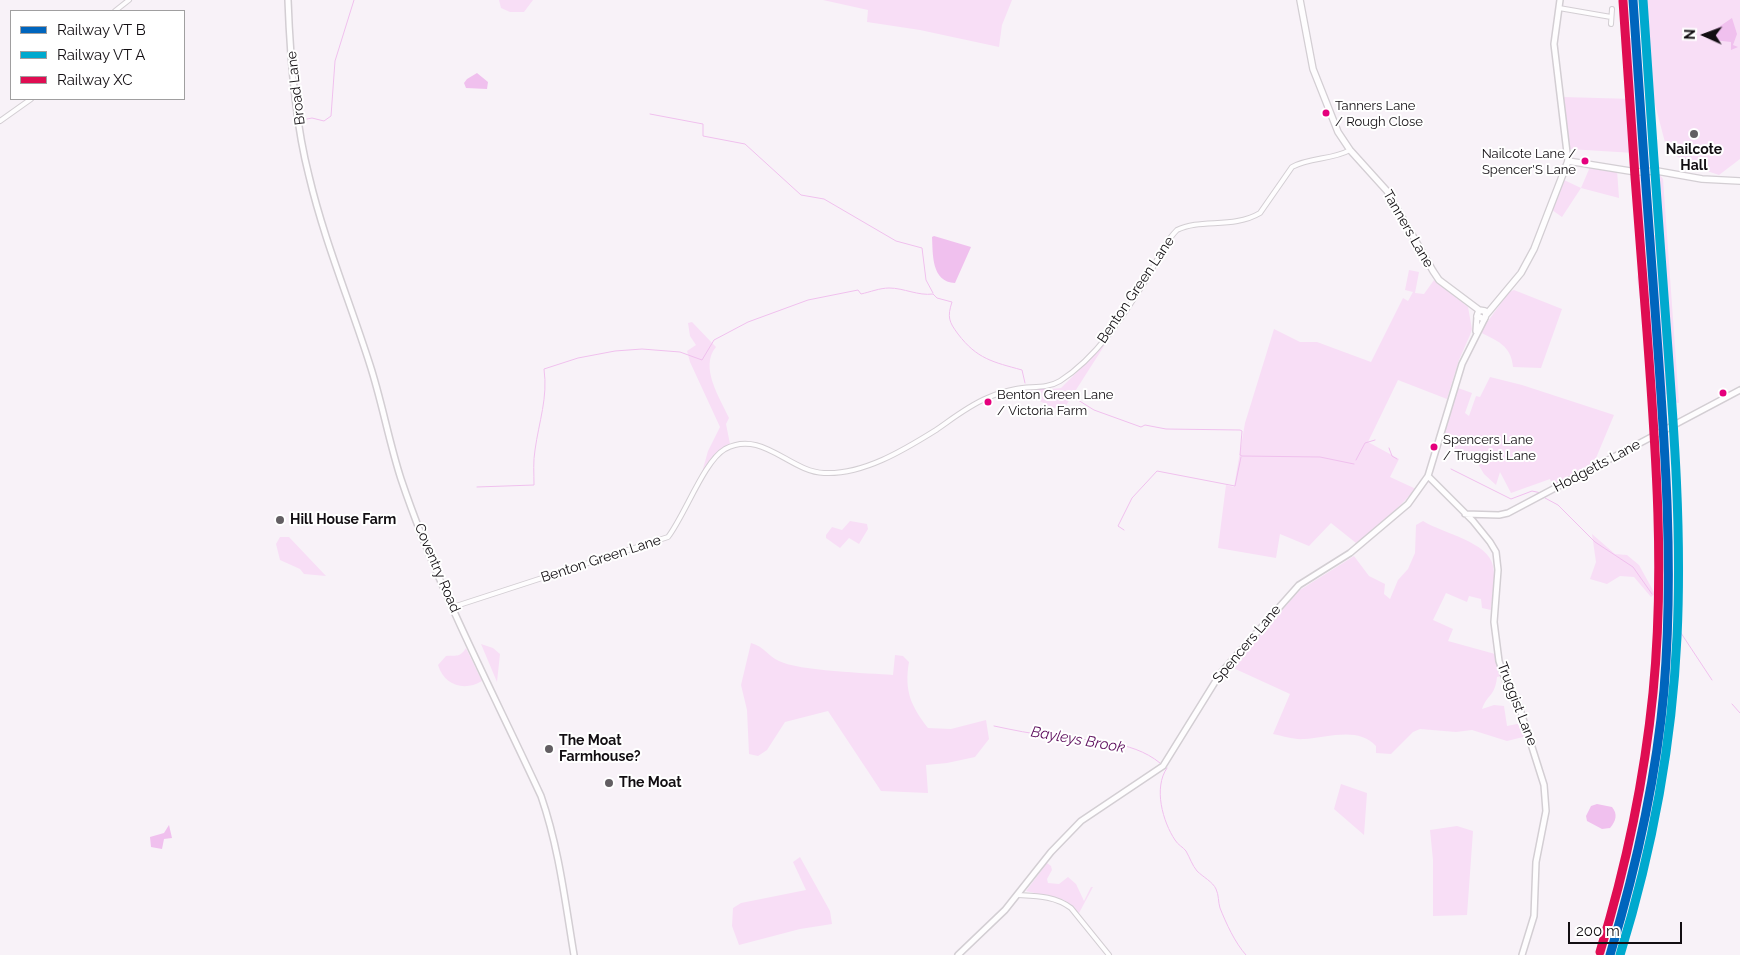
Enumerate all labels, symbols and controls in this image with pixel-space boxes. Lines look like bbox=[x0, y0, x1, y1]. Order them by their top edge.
legend bbox=[10, 10, 185, 100]
north arrow bbox=[1680, 10, 1730, 60]
text: Railway VT B bbox=[57, 21, 146, 39]
text: N bbox=[1682, 29, 1698, 40]
text: Railway VT A bbox=[57, 46, 145, 64]
street label: Broad Lane bbox=[283, 50, 309, 126]
text: Railway XC bbox=[57, 71, 133, 89]
place label: Tanners Lane / Rough Close bbox=[1335, 98, 1423, 129]
marker: Tanners Lane / Rough Close bbox=[1321, 108, 1331, 118]
marker: Nailcote Hall bbox=[1688, 128, 1700, 140]
place label: Nailcote Hall bbox=[1666, 142, 1722, 174]
place label: Nailcote Lane / Spencer'S Lane bbox=[1482, 146, 1576, 177]
marker: Nailcote Lane / Spencer'S Lane bbox=[1580, 156, 1590, 166]
street label: Tanners Lane bbox=[1379, 187, 1437, 271]
street label: Benton Green Lane bbox=[1094, 233, 1178, 347]
place label: Benton Green Lane / Victoria Farm bbox=[997, 387, 1113, 418]
unlabelled marker bbox=[1718, 388, 1728, 398]
marker: Benton Green Lane / Victoria Farm bbox=[983, 397, 993, 407]
place label: Spencers Lane / Truggist Lane bbox=[1443, 432, 1536, 463]
street label: Hodgetts Lane bbox=[1551, 436, 1643, 496]
marker: Spencers Lane / Truggist Lane bbox=[1429, 442, 1439, 452]
place label: Hill House Farm bbox=[290, 512, 396, 528]
marker: Hill House Farm bbox=[274, 514, 286, 526]
street label: Coventry Road bbox=[411, 521, 463, 615]
street label: Benton Green Lane bbox=[539, 532, 663, 586]
street label: Spencers Lane bbox=[1209, 602, 1285, 686]
street label: Truggist Lane bbox=[1493, 660, 1541, 748]
water label: Bayleys Brook bbox=[1029, 723, 1127, 757]
place label: The Moat Farmhouse? bbox=[559, 733, 641, 766]
marker: The Moat Farmhouse? bbox=[543, 743, 555, 755]
place label: The Moat bbox=[619, 775, 682, 791]
marker: The Moat bbox=[603, 777, 615, 789]
scale bar bbox=[1570, 912, 1684, 944]
text: 200 m bbox=[1576, 922, 1620, 940]

